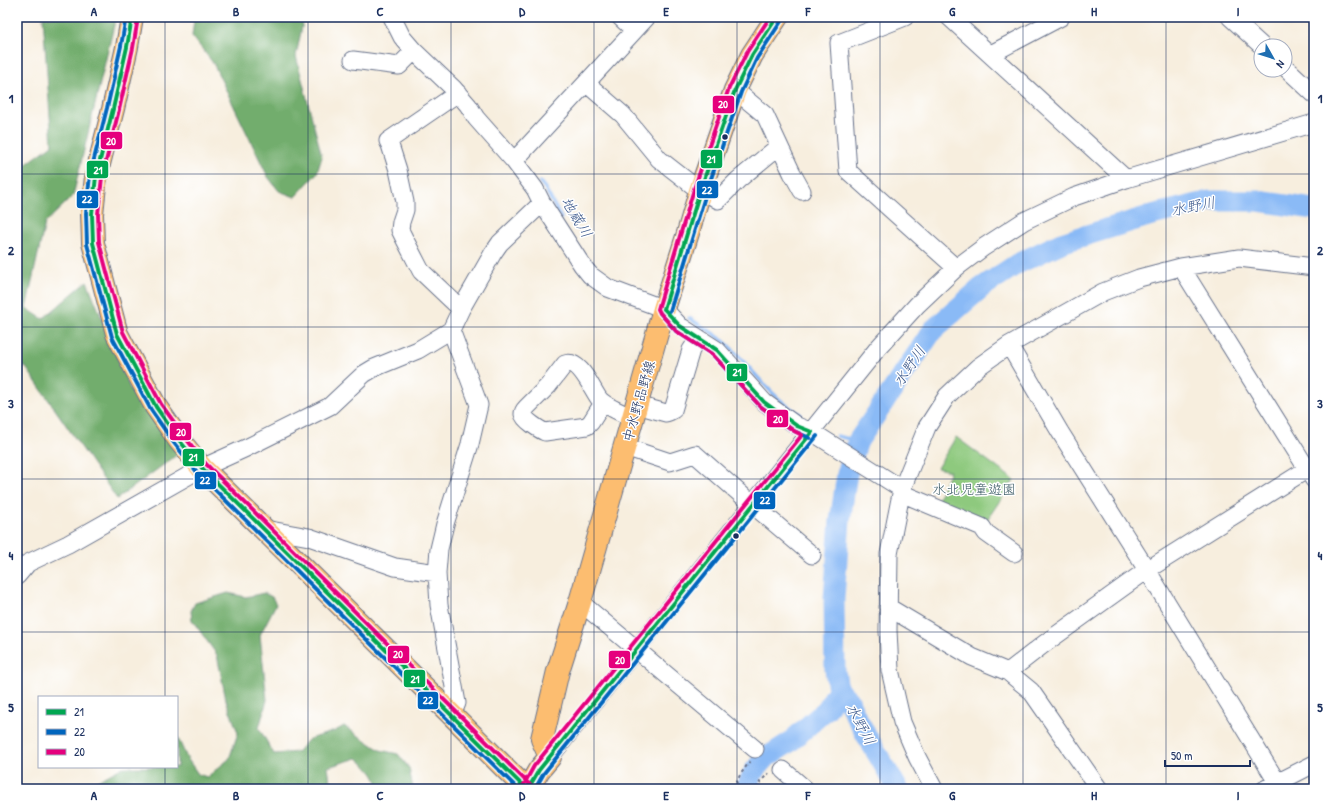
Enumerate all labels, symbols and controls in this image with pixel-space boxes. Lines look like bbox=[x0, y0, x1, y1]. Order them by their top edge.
text: A bbox=[91, 2, 98, 20]
text: B bbox=[233, 2, 240, 20]
text: C bbox=[376, 2, 384, 20]
text: D bbox=[519, 2, 526, 20]
text: E bbox=[663, 2, 669, 20]
text: F bbox=[805, 2, 812, 20]
text: G bbox=[949, 2, 956, 20]
text: H bbox=[1091, 2, 1097, 20]
text: I bbox=[1236, 2, 1240, 20]
north arrow bbox=[1253, 38, 1293, 78]
text: N bbox=[1273, 58, 1288, 71]
text: 1 bbox=[9, 89, 14, 107]
text: 1 bbox=[1318, 89, 1323, 107]
line badge: 20 bbox=[712, 95, 735, 114]
text: 20 bbox=[718, 97, 728, 111]
line badge: 20 bbox=[100, 131, 123, 150]
unlabelled marker bbox=[720, 132, 730, 142]
text: 20 bbox=[106, 134, 116, 148]
line badge: 21 bbox=[700, 149, 723, 169]
text: 21 bbox=[706, 152, 716, 166]
line badge: 21 bbox=[86, 160, 109, 179]
text: 21 bbox=[93, 163, 103, 177]
line badge: 22 bbox=[696, 180, 719, 199]
text: 22 bbox=[702, 183, 713, 197]
line badge: 22 bbox=[76, 190, 99, 209]
water label: 水野川 bbox=[1169, 191, 1217, 221]
text: 22 bbox=[82, 192, 93, 206]
water label: 地蔵川 bbox=[556, 192, 598, 242]
text: 2 bbox=[8, 241, 15, 259]
text: 2 bbox=[1317, 241, 1324, 259]
water label: 水野川 bbox=[888, 341, 930, 391]
street label: 中水野品野線 bbox=[617, 358, 659, 444]
line badge: 21 bbox=[726, 363, 748, 382]
text: 21 bbox=[732, 365, 742, 379]
text: 3 bbox=[8, 394, 14, 412]
text: 3 bbox=[1317, 394, 1323, 412]
line badge: 20 bbox=[766, 409, 789, 428]
text: 20 bbox=[773, 412, 783, 426]
line badge: 20 bbox=[169, 422, 192, 441]
text: 20 bbox=[176, 425, 186, 439]
line badge: 21 bbox=[182, 448, 205, 467]
text: 21 bbox=[188, 450, 198, 464]
line badge: 22 bbox=[194, 471, 217, 490]
text: 22 bbox=[200, 473, 211, 487]
park label: 水北児童遊園 bbox=[932, 479, 1016, 498]
line badge: 22 bbox=[753, 491, 776, 510]
text: 22 bbox=[760, 493, 771, 507]
unlabelled marker bbox=[731, 531, 741, 541]
text: 4 bbox=[9, 546, 14, 564]
text: 4 bbox=[1318, 546, 1323, 564]
line badge: 20 bbox=[387, 645, 410, 664]
text: 20 bbox=[393, 647, 403, 661]
line badge: 20 bbox=[608, 650, 631, 669]
text: 20 bbox=[615, 653, 625, 667]
line badge: 21 bbox=[403, 669, 426, 688]
text: 21 bbox=[410, 672, 420, 686]
line badge: 22 bbox=[417, 691, 439, 710]
text: 22 bbox=[423, 693, 434, 707]
legend bbox=[38, 696, 178, 768]
text: 5 bbox=[8, 698, 14, 716]
text: 5 bbox=[1317, 698, 1323, 716]
water label: 水野川 bbox=[841, 699, 881, 749]
text: 21 bbox=[74, 703, 84, 720]
text: 22 bbox=[74, 723, 86, 740]
scale bar bbox=[1165, 742, 1250, 768]
text: 20 bbox=[74, 743, 85, 760]
text: 50 m bbox=[1171, 747, 1192, 764]
text: A bbox=[91, 786, 98, 804]
text: B bbox=[233, 786, 240, 804]
text: C bbox=[376, 786, 384, 804]
text: D bbox=[519, 786, 526, 804]
text: E bbox=[663, 786, 669, 804]
text: F bbox=[805, 786, 812, 804]
text: G bbox=[949, 786, 956, 804]
text: H bbox=[1091, 786, 1097, 804]
text: I bbox=[1236, 786, 1240, 804]

